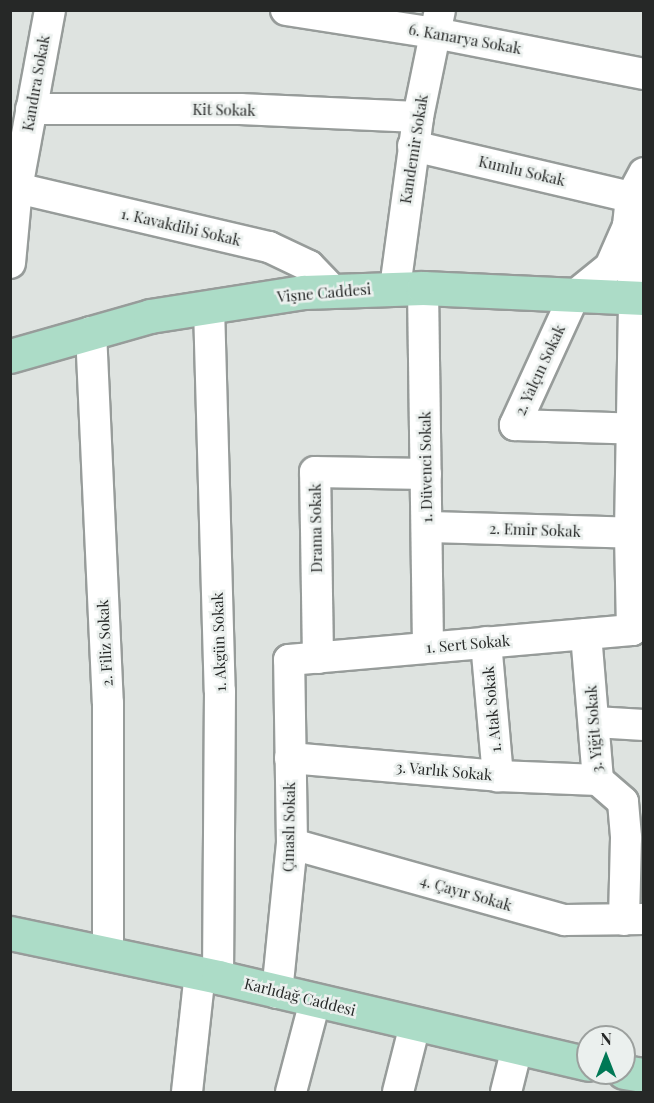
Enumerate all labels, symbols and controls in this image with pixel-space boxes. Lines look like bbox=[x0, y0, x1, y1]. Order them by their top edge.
street label: 6. Kanarya Sokak bbox=[407, 20, 523, 58]
street label: Kandıra Sokak bbox=[19, 34, 53, 132]
street label: Kandemir Sokak bbox=[396, 93, 432, 205]
street label: Kit Sokak bbox=[192, 100, 256, 120]
street label: Kumlu Sokak bbox=[477, 152, 567, 190]
street label: 1. Kavakdibi Sokak bbox=[119, 204, 243, 250]
street label: Vişne Caddesi bbox=[276, 280, 372, 306]
street label: 2. Yalçın Sokak bbox=[511, 322, 569, 418]
street label: 1. Düvenci Sokak bbox=[416, 411, 436, 523]
street label: Drama Sokak bbox=[306, 483, 326, 573]
street label: 2. Emir Sokak bbox=[489, 519, 581, 541]
street label: 1. Akgün Sokak bbox=[208, 592, 230, 692]
street label: 2. Filiz Sokak bbox=[94, 599, 116, 687]
street label: 1. Sert Sokak bbox=[425, 631, 511, 657]
street label: 1. Atak Sokak bbox=[479, 665, 505, 753]
street label: 3. Yiğit Sokak bbox=[582, 684, 606, 774]
street label: 3. Varlık Sokak bbox=[395, 758, 493, 784]
street label: Çınaslı Sokak bbox=[279, 782, 299, 872]
street label: 4. Çayır Sokak bbox=[418, 871, 514, 915]
street label: Karlıdağ Caddesi bbox=[242, 974, 358, 1020]
north arrow bbox=[576, 1025, 636, 1085]
text: N bbox=[600, 1028, 612, 1049]

